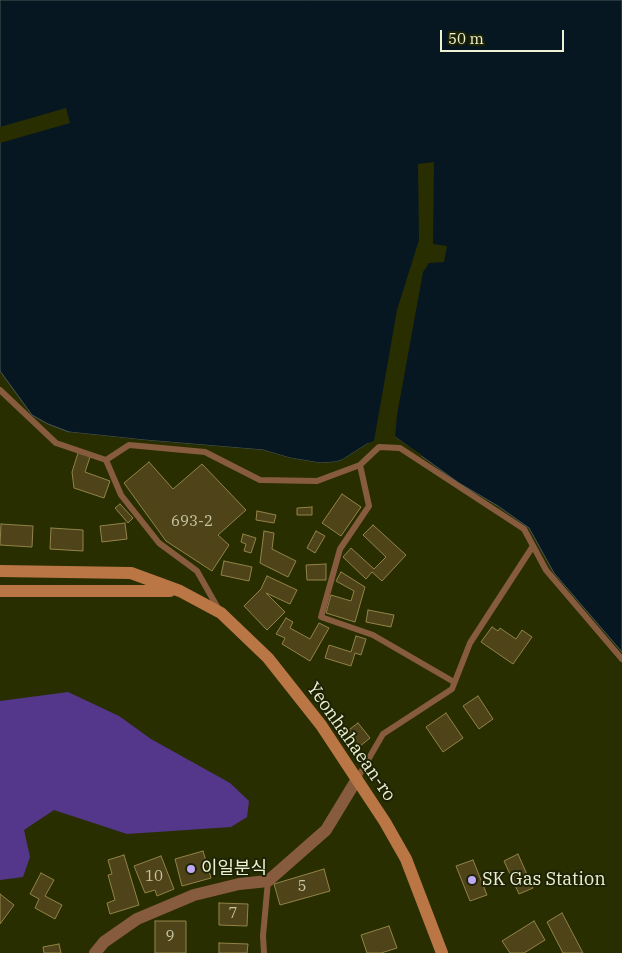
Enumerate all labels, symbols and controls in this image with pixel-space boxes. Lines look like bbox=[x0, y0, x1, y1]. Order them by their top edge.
scale bar bbox=[442, 20, 566, 52]
text: 50 m bbox=[448, 29, 484, 48]
house number: 693-2 bbox=[171, 513, 213, 531]
street label: Yeonhahaean-ro bbox=[302, 678, 400, 806]
place label: 이일분식 bbox=[201, 858, 267, 880]
marker: 이일분식 bbox=[185, 863, 197, 875]
house number: 10 bbox=[145, 868, 163, 886]
place label: SK Gas Station bbox=[482, 869, 606, 891]
marker: SK Gas Station bbox=[466, 874, 478, 886]
house number: 5 bbox=[298, 878, 306, 896]
house number: 7 bbox=[229, 905, 237, 923]
house number: 9 bbox=[166, 928, 174, 946]

